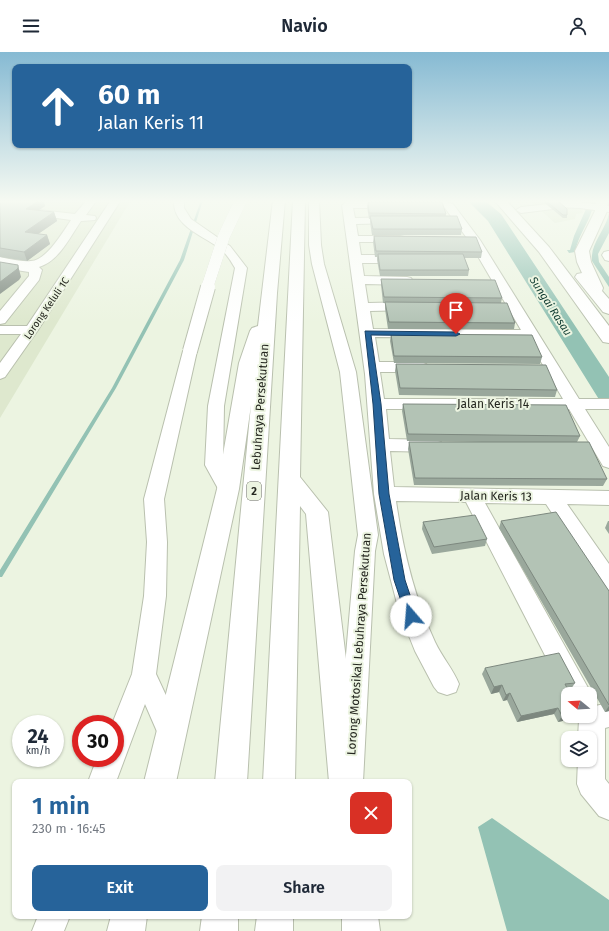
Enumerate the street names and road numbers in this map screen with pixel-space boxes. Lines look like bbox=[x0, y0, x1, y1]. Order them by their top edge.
street label: Lorong Keluli 1C bbox=[22, 275, 72, 342]
street label: Lebuhraya Persekutuan bbox=[249, 343, 271, 471]
street label: Jalan Keris 14 bbox=[457, 397, 530, 411]
road number: 2 bbox=[247, 482, 261, 500]
street label: Jalan Keris 13 bbox=[460, 488, 532, 504]
street label: Lorong Motosikal Lebuhraya Persekutuan bbox=[344, 532, 374, 756]

